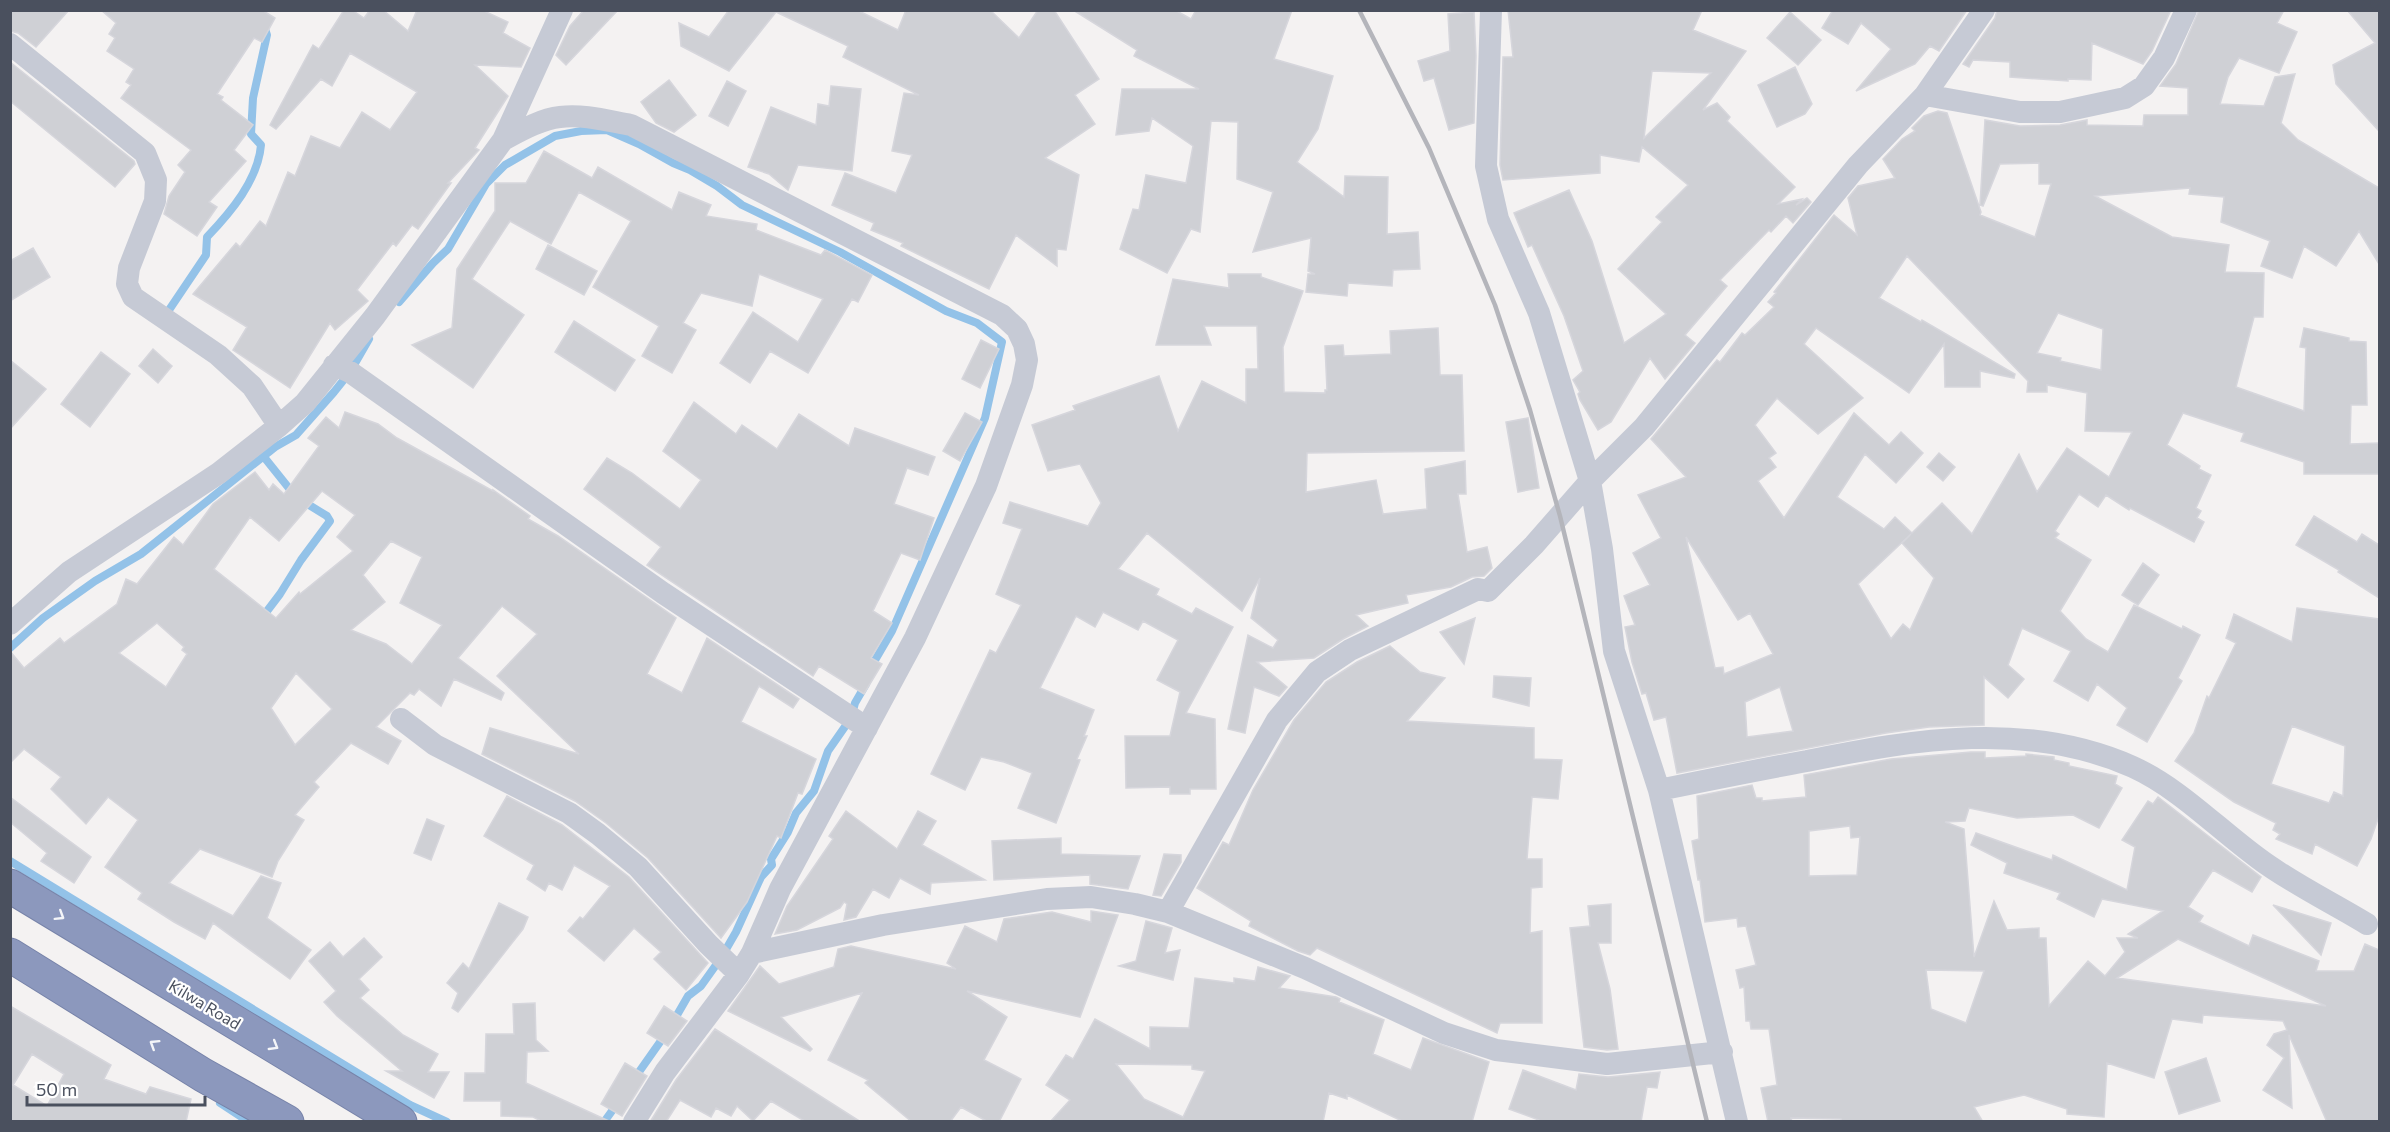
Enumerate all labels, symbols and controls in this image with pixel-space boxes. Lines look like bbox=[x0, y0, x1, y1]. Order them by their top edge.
one-way arrow bbox=[54, 909, 64, 921]
street label: Kilwa Road bbox=[166, 975, 244, 1033]
one-way arrow bbox=[268, 1039, 278, 1051]
one-way arrow bbox=[150, 1040, 161, 1051]
scale bar bbox=[27, 1069, 206, 1107]
text: 50 m bbox=[36, 1078, 77, 1100]

